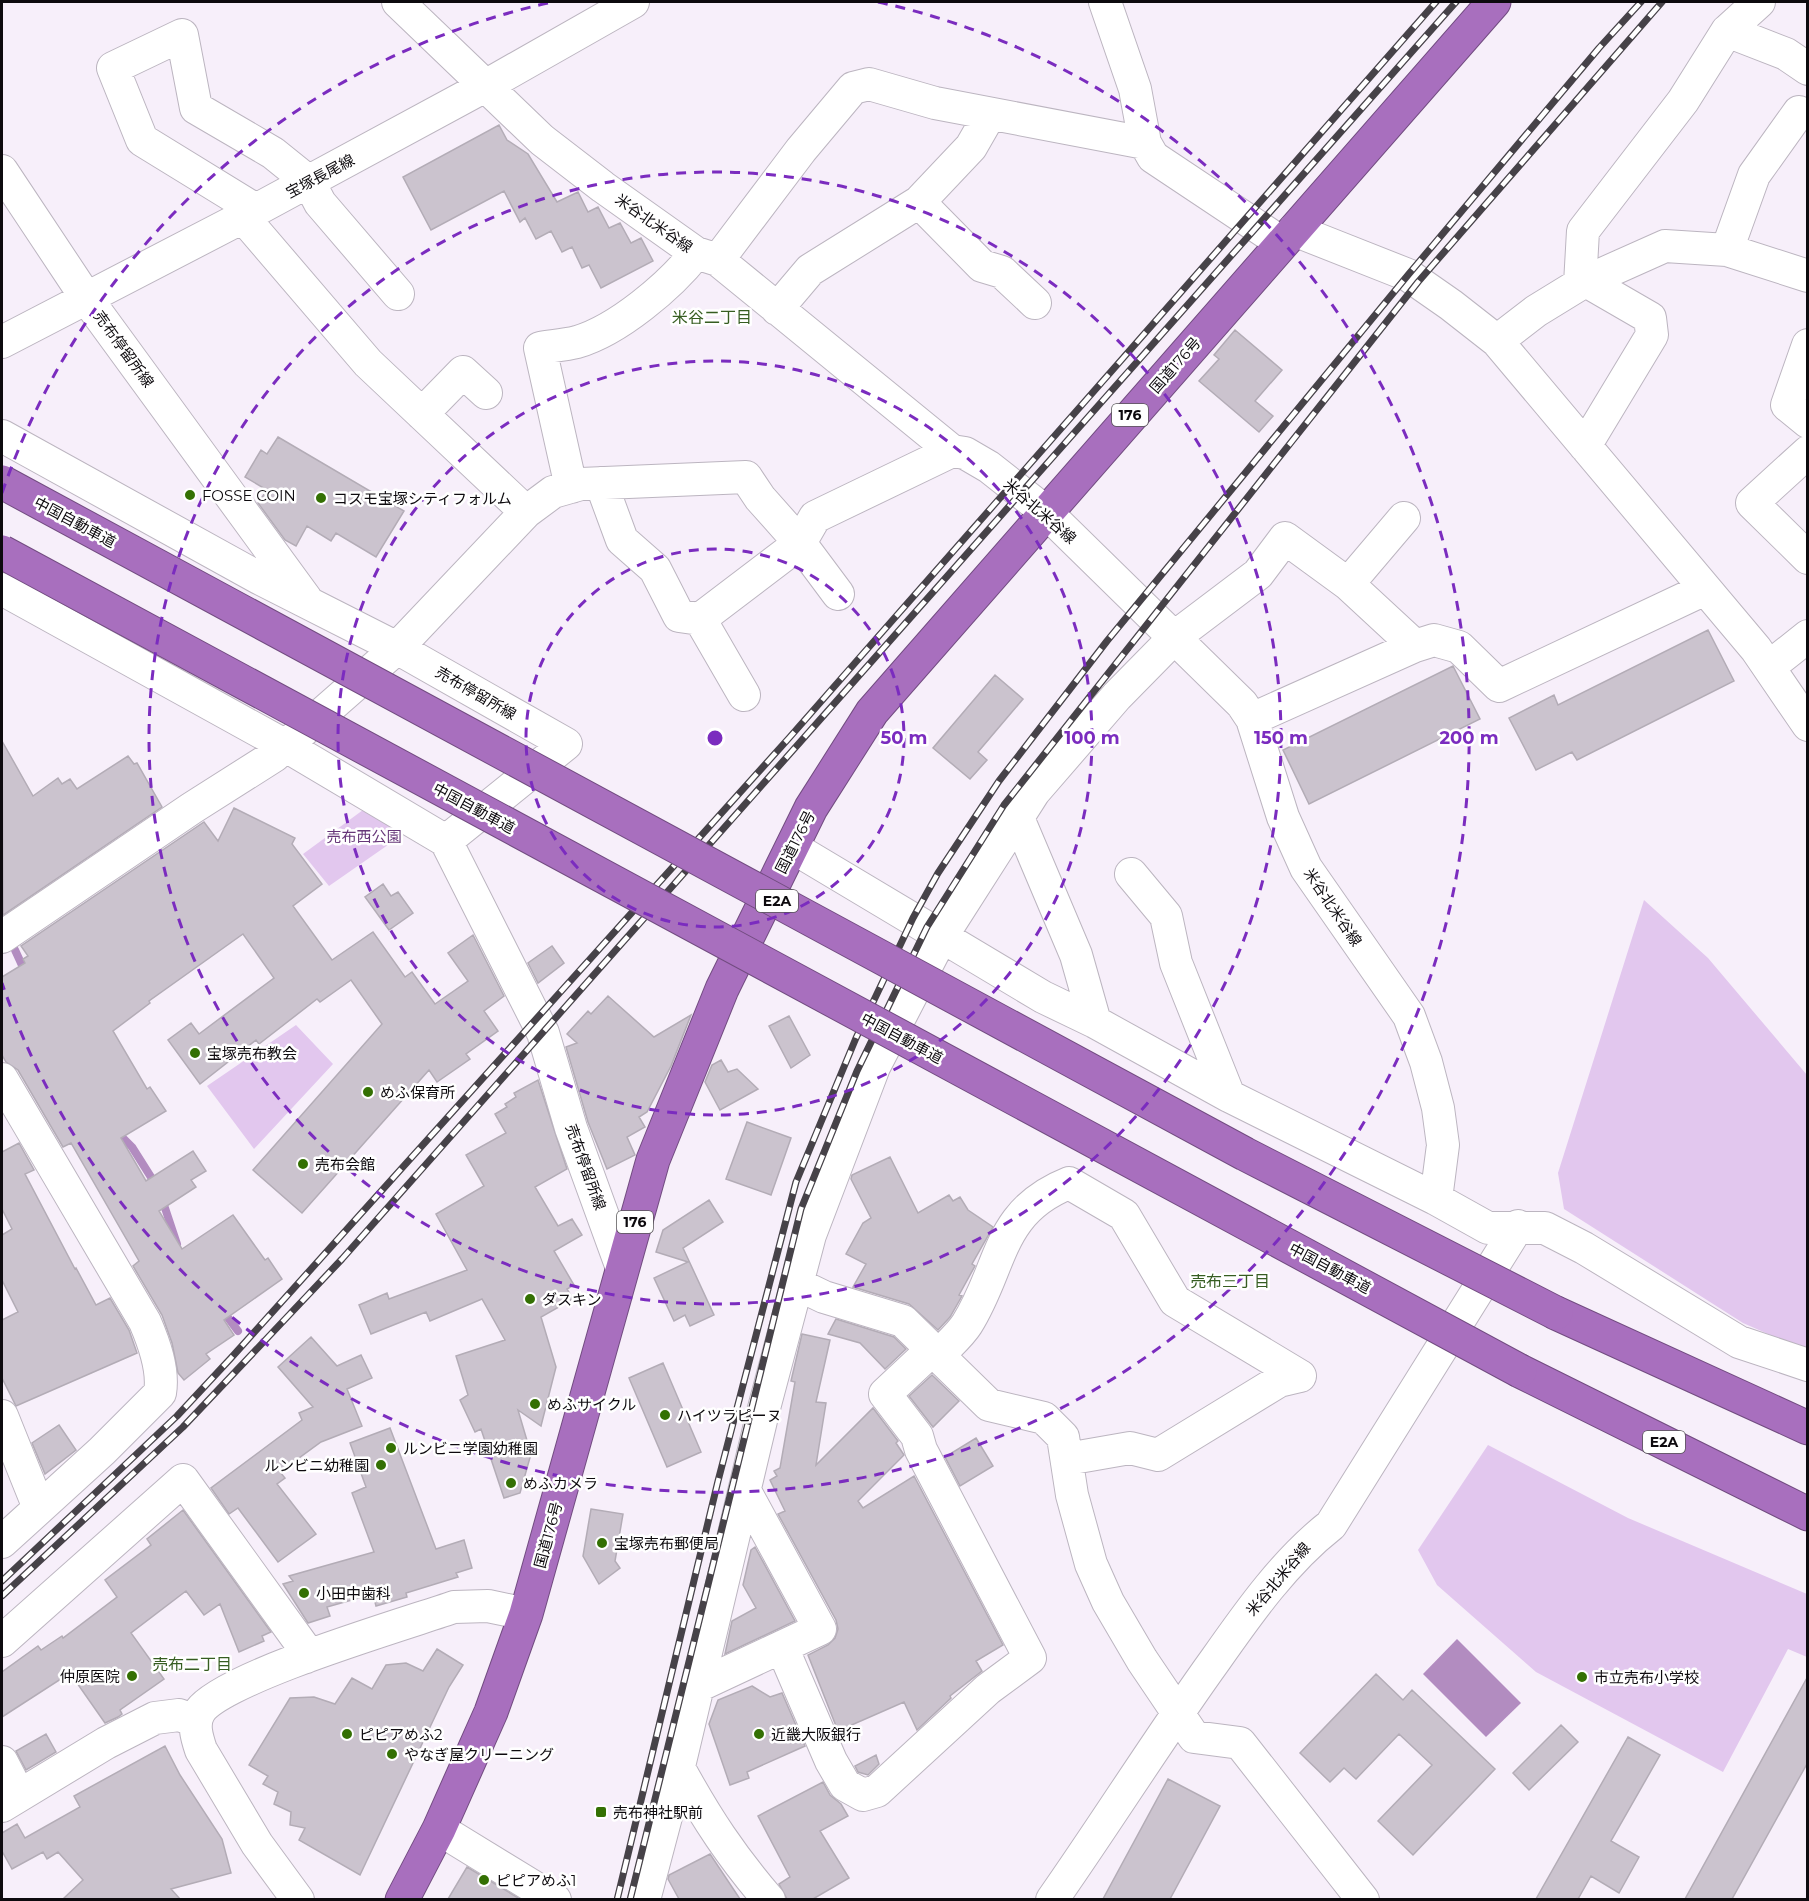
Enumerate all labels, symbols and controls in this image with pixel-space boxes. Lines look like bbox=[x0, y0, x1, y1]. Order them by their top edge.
street label: 宝塚長尾線 bbox=[282, 150, 358, 202]
street label: 米谷北米谷線 bbox=[612, 189, 696, 257]
street label: 売布停留所線 bbox=[90, 307, 158, 391]
district label: 米谷二丁目 bbox=[672, 308, 752, 327]
street label: 国道176号 bbox=[1145, 333, 1205, 397]
road number: 176 bbox=[1112, 404, 1148, 426]
street label: 米谷北米谷線 bbox=[1000, 474, 1080, 548]
place label: FOSSE COIN bbox=[202, 486, 296, 505]
marker: FOSSE COIN bbox=[183, 488, 197, 502]
place label: コスモ宝塚シティフォルム bbox=[333, 489, 512, 508]
marker: コスモ宝塚シティフォルム bbox=[314, 491, 328, 505]
street label: 中国自動車道 bbox=[31, 492, 119, 552]
street label: 売布停留所線 bbox=[432, 662, 520, 724]
text: 50 m bbox=[881, 727, 927, 749]
text: 100 m bbox=[1064, 727, 1120, 749]
text: 150 m bbox=[1254, 727, 1308, 749]
text: 200 m bbox=[1439, 727, 1499, 749]
centre of rings bbox=[705, 728, 725, 748]
street label: 中国自動車道 bbox=[430, 778, 518, 838]
street label: 国道176号 bbox=[771, 807, 819, 877]
park label: 売布西公園 bbox=[326, 827, 402, 846]
street label: 米谷北米谷線 bbox=[1300, 864, 1366, 950]
road number: E2A bbox=[756, 890, 798, 912]
street label: 中国自動車道 bbox=[858, 1008, 946, 1068]
place label: 宝塚売布教会 bbox=[207, 1044, 297, 1063]
marker: 宝塚売布教会 bbox=[188, 1046, 202, 1060]
place label: めふ保育所 bbox=[380, 1083, 455, 1102]
marker: めふ保育所 bbox=[361, 1085, 375, 1099]
street label: 売布停留所線 bbox=[562, 1121, 610, 1213]
place label: 売布会館 bbox=[315, 1155, 375, 1174]
marker: 売布会館 bbox=[296, 1157, 310, 1171]
road number: 176 bbox=[617, 1211, 653, 1233]
street label: 中国自動車道 bbox=[1286, 1238, 1374, 1298]
district label: 売布三丁目 bbox=[1190, 1272, 1270, 1291]
place label: ダスキン bbox=[542, 1290, 602, 1309]
marker: ダスキン bbox=[523, 1292, 537, 1306]
place label: めふサイクル bbox=[547, 1395, 636, 1414]
marker: めふサイクル bbox=[528, 1397, 542, 1411]
place label: ハイツラピーヌ bbox=[677, 1406, 782, 1425]
marker: ハイツラピーヌ bbox=[658, 1408, 672, 1422]
road number: E2A bbox=[1643, 1431, 1685, 1453]
place label: ルンビニ学園幼稚園 bbox=[403, 1439, 538, 1458]
marker: ルンビニ学園幼稚園 bbox=[384, 1441, 398, 1455]
place label: ルンビニ幼稚園 bbox=[264, 1456, 369, 1475]
marker: ルンビニ幼稚園 bbox=[374, 1458, 388, 1472]
place label: めふカメラ bbox=[523, 1474, 598, 1493]
marker: めふカメラ bbox=[504, 1476, 518, 1490]
street label: 国道176号 bbox=[530, 1500, 566, 1570]
place label: 宝塚売布郵便局 bbox=[614, 1534, 719, 1553]
marker: 宝塚売布郵便局 bbox=[595, 1536, 609, 1550]
street label: 米谷北米谷線 bbox=[1242, 1538, 1314, 1620]
place label: 小田中歯科 bbox=[316, 1584, 391, 1603]
marker: 小田中歯科 bbox=[297, 1586, 311, 1600]
district label: 売布二丁目 bbox=[152, 1655, 232, 1674]
place label: 仲原医院 bbox=[60, 1667, 120, 1686]
place label: 市立売布小学校 bbox=[1594, 1668, 1699, 1687]
marker: 仲原医院 bbox=[125, 1669, 139, 1683]
marker: 市立売布小学校 bbox=[1575, 1670, 1589, 1684]
place label: ピピアめふ2 bbox=[359, 1725, 443, 1744]
place label: 近畿大阪銀行 bbox=[771, 1725, 861, 1744]
marker: ピピアめふ2 bbox=[340, 1727, 354, 1741]
marker: 近畿大阪銀行 bbox=[752, 1727, 766, 1741]
place label: やなぎ屋クリーニング bbox=[404, 1745, 554, 1764]
marker: やなぎ屋クリーニング bbox=[385, 1747, 399, 1761]
place label: 売布神社駅前 bbox=[613, 1803, 703, 1822]
marker: 売布神社駅前 bbox=[594, 1805, 608, 1819]
place label: ピピアめふ1 bbox=[496, 1871, 576, 1890]
marker: ピピアめふ1 bbox=[477, 1873, 491, 1887]

